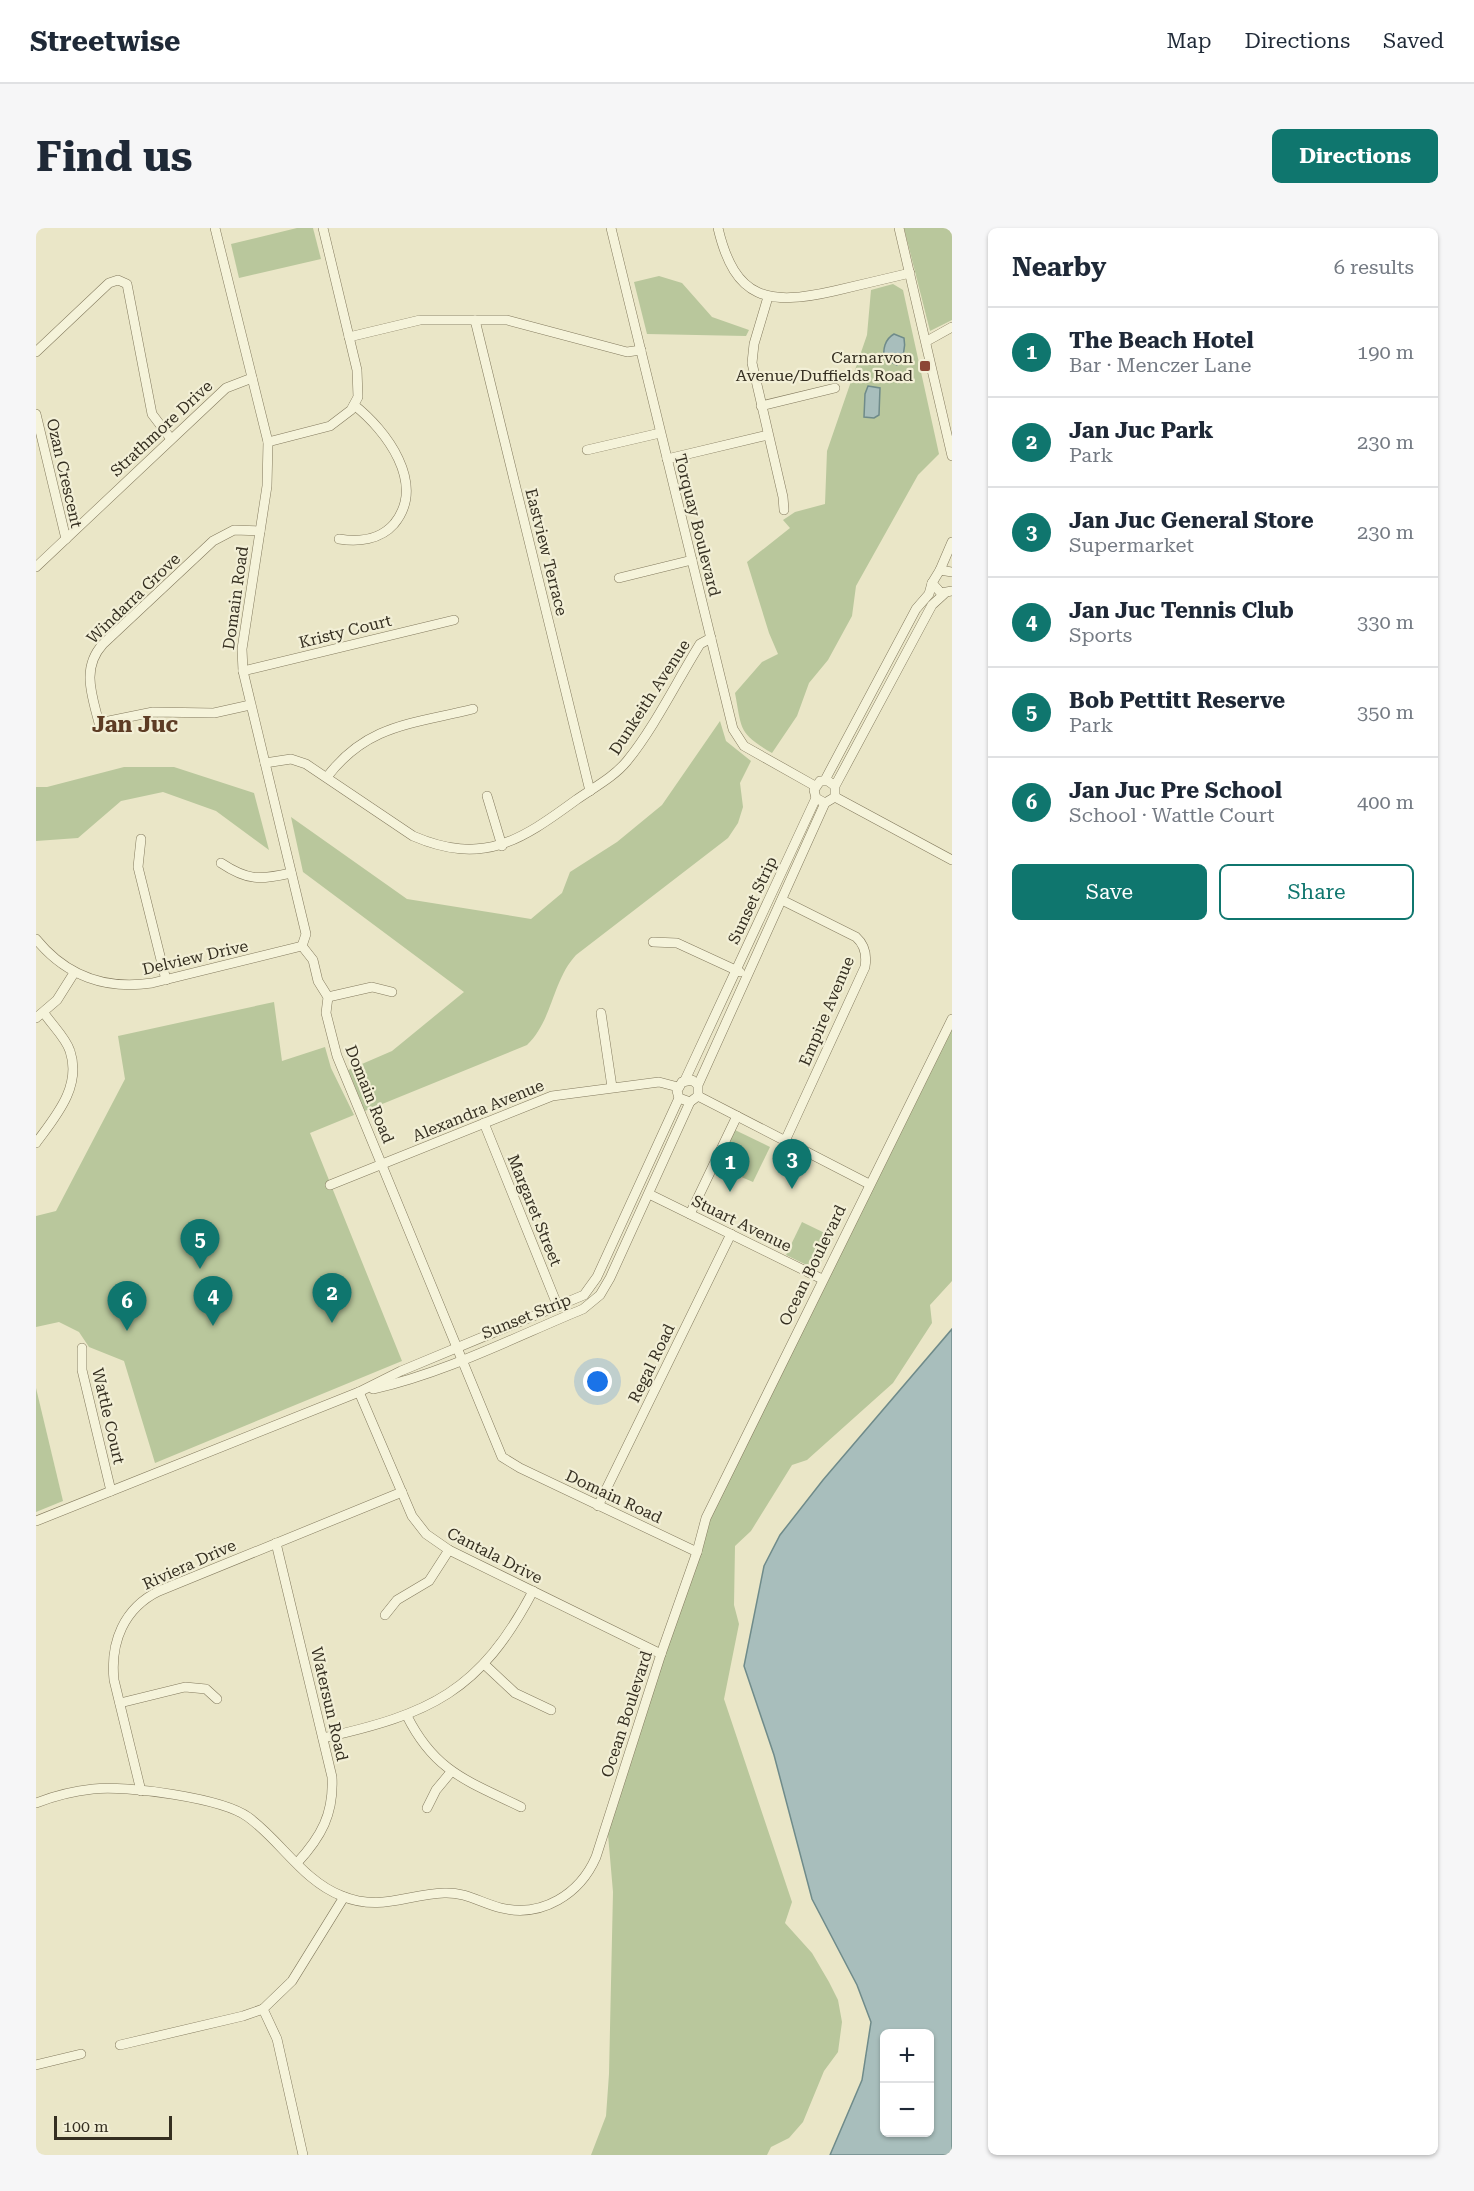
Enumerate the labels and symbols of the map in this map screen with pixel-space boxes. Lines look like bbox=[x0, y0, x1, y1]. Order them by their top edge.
place label: Carnarvon Avenue/Duffields Road bbox=[736, 348, 913, 385]
marker: Carnarvon Avenue/Duffields Road bbox=[918, 359, 932, 373]
street label: Strathmore Drive bbox=[106, 376, 216, 481]
street label: Ozan Crescent bbox=[43, 417, 86, 530]
street label: Torquay Boulevard bbox=[671, 452, 724, 598]
street label: Eastview Terrace bbox=[521, 486, 572, 618]
street label: Domain Road bbox=[219, 545, 252, 651]
street label: Windarra Grove bbox=[83, 549, 184, 648]
street label: Kristy Court bbox=[297, 611, 393, 652]
street label: Dunkeith Avenue bbox=[605, 636, 694, 759]
district label: Jan Juc bbox=[92, 712, 178, 737]
street label: Sunset Strip bbox=[724, 853, 781, 947]
street label: Delview Drive bbox=[140, 936, 250, 979]
street label: Empire Avenue bbox=[795, 953, 858, 1069]
street label: Domain Road bbox=[341, 1042, 398, 1146]
street label: Alexandra Avenue bbox=[410, 1075, 547, 1145]
pin: 3 bbox=[772, 1140, 812, 1189]
pin: 1 bbox=[710, 1142, 750, 1192]
street label: Margaret Street bbox=[503, 1152, 566, 1269]
street label: Stuart Avenue bbox=[689, 1191, 795, 1256]
street label: Ocean Boulevard bbox=[775, 1202, 850, 1329]
pin: 5 bbox=[180, 1220, 220, 1269]
pin: 2 bbox=[312, 1274, 352, 1323]
pin: 4 bbox=[194, 1276, 232, 1326]
pin: 6 bbox=[108, 1282, 146, 1331]
street label: Sunset Strip bbox=[479, 1290, 574, 1343]
street label: Regal Road bbox=[624, 1321, 679, 1406]
street label: Wattle Court bbox=[88, 1366, 129, 1466]
your location bbox=[583, 1367, 612, 1396]
street label: Domain Road bbox=[562, 1466, 665, 1527]
street label: Cantala Drive bbox=[444, 1523, 546, 1588]
street label: Riviera Drive bbox=[140, 1535, 239, 1594]
street label: Watersun Road bbox=[307, 1645, 352, 1763]
street label: Ocean Boulevard bbox=[597, 1648, 656, 1780]
scale bar bbox=[54, 2113, 172, 2140]

